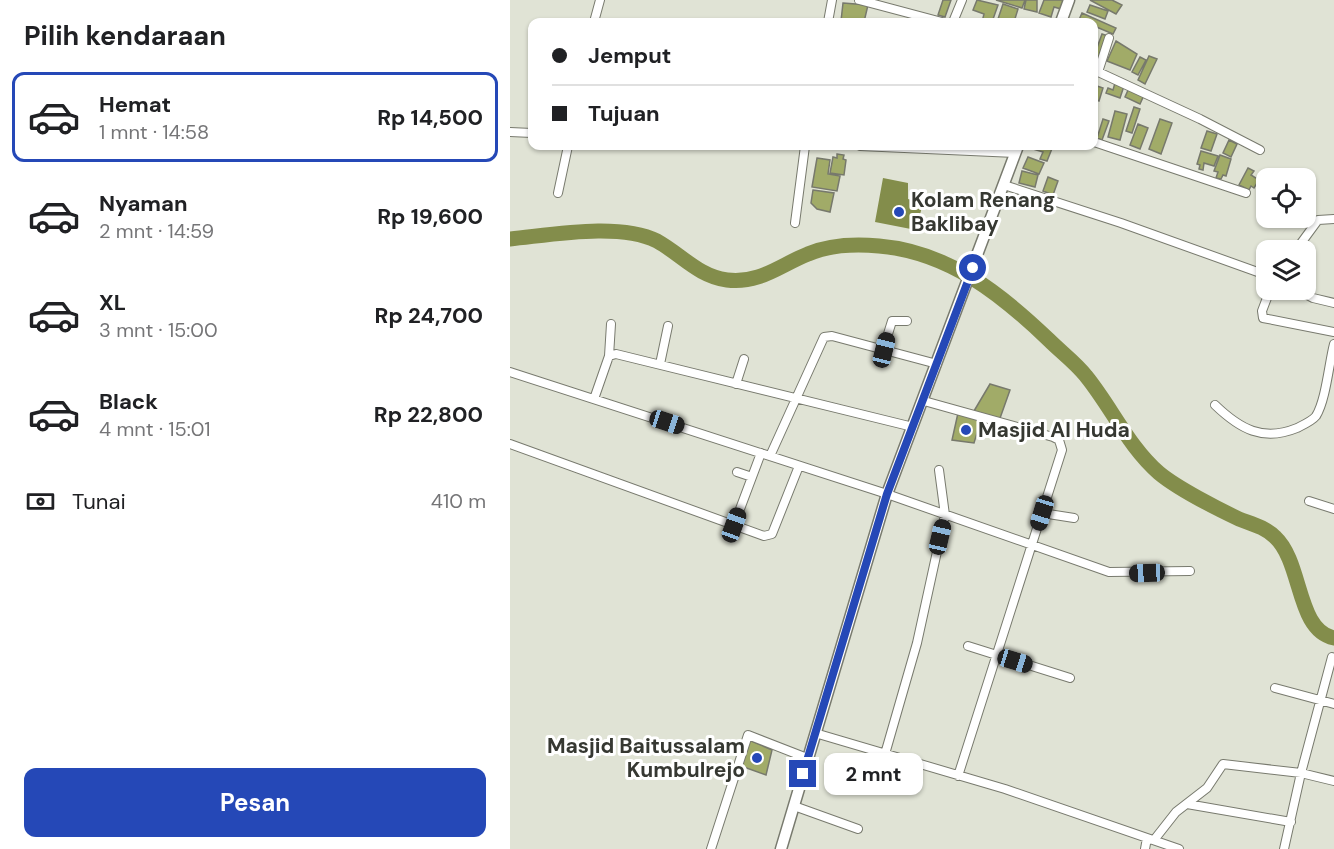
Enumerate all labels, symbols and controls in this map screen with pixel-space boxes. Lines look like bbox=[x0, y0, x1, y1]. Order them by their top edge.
text: Pilih kendaraan bbox=[24, 18, 226, 53]
text: Jemput bbox=[588, 41, 671, 70]
icon: car bbox=[27, 90, 81, 144]
text: Hemat bbox=[99, 90, 171, 119]
text: Tujuan bbox=[588, 99, 660, 128]
text: Rp 14,500 bbox=[377, 103, 483, 132]
text: 1 mnt · 14:58 bbox=[99, 119, 209, 145]
map controls bbox=[1256, 168, 1316, 300]
button: locate bbox=[1256, 168, 1316, 228]
place label: Kolam Renang Baklibay bbox=[911, 186, 1055, 238]
icon: car bbox=[27, 189, 81, 243]
text: Nyaman bbox=[99, 189, 188, 218]
text: Rp 19,600 bbox=[377, 202, 483, 231]
marker: Kolam Renang Baklibay bbox=[892, 205, 906, 219]
text: 2 mnt · 14:59 bbox=[99, 218, 214, 244]
button: layers bbox=[1256, 240, 1316, 300]
route start bbox=[959, 254, 986, 281]
icon: car bbox=[27, 288, 81, 342]
text: XL bbox=[99, 288, 126, 317]
text: Rp 24,700 bbox=[375, 301, 483, 330]
text: 3 mnt · 15:00 bbox=[99, 317, 218, 343]
car bbox=[871, 330, 897, 370]
icon: car bbox=[27, 387, 81, 441]
text: Black bbox=[99, 387, 158, 416]
text: Rp 22,800 bbox=[374, 400, 483, 429]
car bbox=[647, 408, 687, 436]
text: 4 mnt · 15:01 bbox=[99, 416, 211, 442]
place label: Masjid Al Huda bbox=[978, 416, 1130, 444]
marker: Masjid Al Huda bbox=[959, 423, 973, 437]
icon: cash bbox=[24, 485, 57, 518]
text: Tunai bbox=[72, 487, 126, 516]
text: 410 m bbox=[431, 488, 486, 514]
car bbox=[1028, 493, 1056, 533]
car bbox=[719, 505, 749, 545]
car bbox=[927, 517, 953, 557]
car bbox=[1129, 563, 1165, 583]
car bbox=[995, 647, 1035, 675]
place label: Masjid Baitussalam Kumbulrejo bbox=[547, 732, 745, 784]
marker: Masjid Baitussalam Kumbulrejo bbox=[750, 751, 764, 765]
callout: 2 mnt bbox=[824, 753, 923, 795]
route end bbox=[789, 760, 816, 787]
text: 2 mnt bbox=[845, 761, 902, 787]
button: Pesan bbox=[24, 768, 486, 837]

